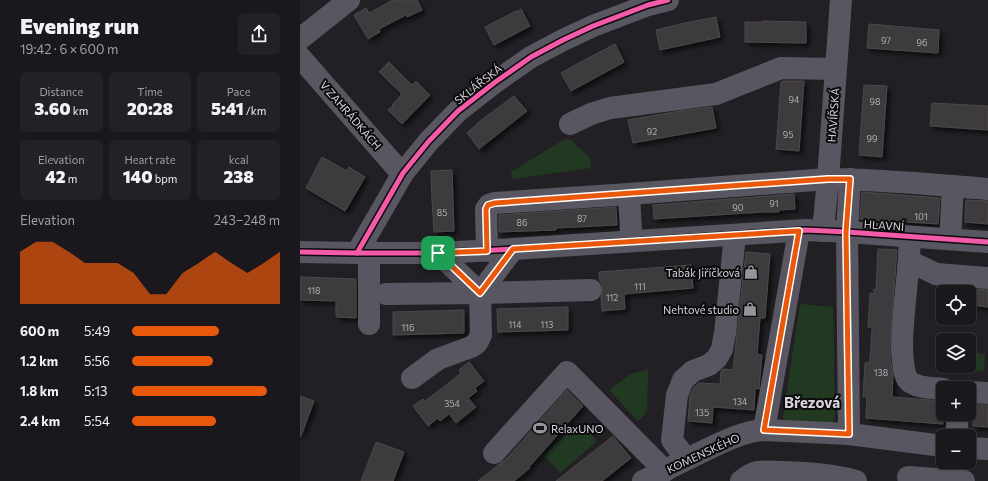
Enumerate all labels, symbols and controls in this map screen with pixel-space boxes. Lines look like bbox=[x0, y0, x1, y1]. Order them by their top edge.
text: Evening run bbox=[20, 12, 139, 39]
button: share bbox=[238, 13, 280, 55]
house number: 97 bbox=[881, 35, 891, 46]
house number: 96 bbox=[917, 37, 927, 48]
text: 19:42 · 6 × 600 m bbox=[20, 41, 118, 57]
street label: SKLÁŘSKÁ bbox=[451, 60, 505, 107]
street label: V ZAHRÁDKÁCH bbox=[318, 77, 385, 152]
text: Distance bbox=[39, 85, 83, 98]
text: Time bbox=[137, 85, 163, 98]
text: Pace bbox=[227, 85, 251, 98]
street label: HAVÍŘSKÁ bbox=[824, 87, 841, 143]
house number: 94 bbox=[789, 94, 800, 105]
house number: 98 bbox=[870, 96, 880, 107]
text: 3.60 bbox=[34, 98, 71, 119]
text: 20:28 bbox=[127, 98, 173, 119]
text: 5:41 bbox=[211, 98, 244, 119]
text: km bbox=[71, 104, 88, 117]
text: /km bbox=[244, 104, 266, 117]
house number: 92 bbox=[647, 126, 657, 137]
house number: 95 bbox=[783, 129, 793, 140]
house number: 99 bbox=[867, 133, 877, 144]
text: Elevation bbox=[38, 153, 85, 166]
text: Heart rate bbox=[124, 153, 176, 166]
text: kcal bbox=[229, 153, 249, 166]
text: 42 bbox=[45, 166, 66, 187]
text: 140 bbox=[123, 166, 153, 187]
text: 238 bbox=[223, 166, 254, 187]
text: m bbox=[66, 172, 77, 185]
text: bpm bbox=[153, 172, 177, 185]
house number: 91 bbox=[769, 198, 779, 209]
house number: 90 bbox=[732, 202, 744, 213]
house number: 85 bbox=[437, 207, 447, 218]
house number: 101 bbox=[914, 211, 928, 222]
text: Elevation bbox=[20, 212, 75, 228]
text: 243–248 m bbox=[214, 212, 280, 228]
house number: 87 bbox=[577, 213, 587, 224]
street label: HLAVNÍ bbox=[863, 216, 906, 233]
house number: 86 bbox=[517, 217, 527, 228]
pin bbox=[421, 236, 455, 270]
icon: arrive bbox=[427, 242, 449, 264]
shop icon: Tabák Jiříčková bbox=[743, 264, 759, 280]
place label: Tabák Jiříčková bbox=[666, 266, 740, 280]
house number: 111 bbox=[634, 281, 646, 292]
house number: 118 bbox=[307, 285, 321, 296]
map controls bbox=[936, 285, 976, 469]
button: locate bbox=[936, 285, 976, 325]
house number: 112 bbox=[606, 292, 618, 303]
shop icon: Nehtové studio bbox=[742, 301, 758, 317]
place label: Nehtové studio bbox=[663, 303, 739, 316]
house number: 114 bbox=[508, 319, 522, 330]
house number: 113 bbox=[541, 319, 553, 330]
house number: 116 bbox=[401, 322, 415, 333]
text: 600 m bbox=[20, 323, 59, 339]
text: 5:49 bbox=[84, 323, 110, 339]
button: layers bbox=[936, 333, 976, 373]
text: 1.2 km bbox=[20, 353, 58, 369]
text: 5:56 bbox=[84, 353, 110, 369]
house number: 138 bbox=[874, 367, 888, 378]
button: + bbox=[936, 381, 976, 421]
text: 1.8 km bbox=[20, 383, 58, 399]
text: 5:13 bbox=[84, 383, 108, 399]
district label: Březová bbox=[784, 393, 840, 411]
house number: 134 bbox=[733, 396, 748, 407]
house number: 354 bbox=[444, 398, 460, 409]
house number: 135 bbox=[695, 407, 709, 418]
text: 2.4 km bbox=[20, 413, 60, 429]
text: 5:54 bbox=[84, 413, 110, 429]
sports icon: RelaxUNO bbox=[532, 420, 548, 436]
place label: RelaxUNO bbox=[551, 422, 604, 435]
button: − bbox=[936, 429, 976, 469]
street label: KOMENSKÉHO bbox=[664, 430, 741, 476]

